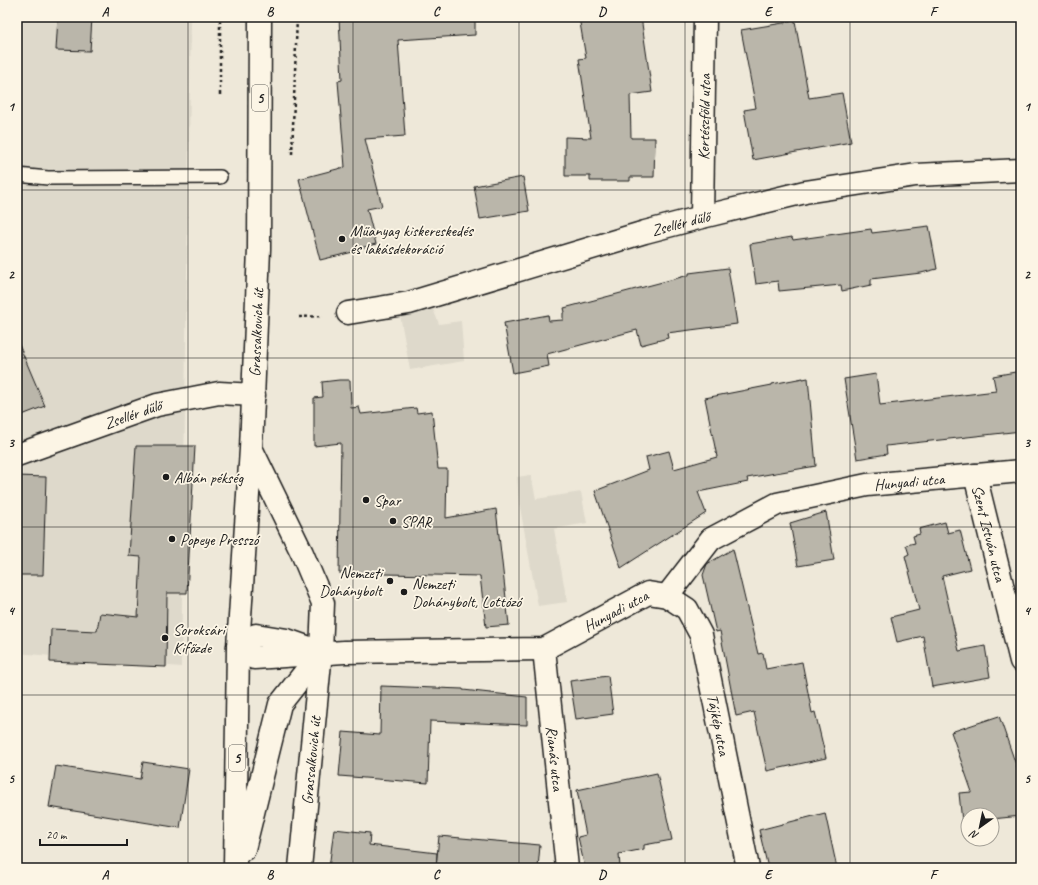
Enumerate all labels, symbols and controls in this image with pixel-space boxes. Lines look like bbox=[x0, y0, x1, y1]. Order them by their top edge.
text: A bbox=[102, 4, 110, 20]
text: B bbox=[267, 4, 275, 20]
text: C bbox=[433, 4, 441, 20]
text: D bbox=[598, 4, 607, 20]
text: E bbox=[765, 4, 774, 20]
text: F bbox=[930, 4, 939, 20]
street label: Kertészföld utca bbox=[694, 72, 715, 160]
road number: 5 bbox=[252, 85, 268, 111]
text: 1 bbox=[8, 99, 16, 115]
text: 1 bbox=[1024, 99, 1032, 115]
street label: Zsellér dűlő bbox=[650, 206, 714, 241]
place label: Műanyag kiskereskedés és lakásdekoráció bbox=[350, 221, 474, 259]
marker: Műanyag kiskereskedés és lakásdekoráció bbox=[337, 234, 347, 244]
text: 2 bbox=[8, 267, 15, 283]
text: 2 bbox=[1024, 267, 1031, 283]
street label: Grassalkovich út bbox=[245, 286, 268, 377]
street label: Zsellér dűlő bbox=[102, 395, 165, 434]
text: 3 bbox=[8, 435, 15, 451]
text: 3 bbox=[1024, 435, 1031, 451]
place label: Albán pékség bbox=[174, 468, 245, 488]
street label: Hunyadi utca bbox=[873, 469, 947, 495]
marker: Albán pékség bbox=[161, 472, 171, 482]
street label: Szent István utca bbox=[967, 483, 1010, 585]
place label: Spar bbox=[374, 491, 402, 511]
marker: Spar bbox=[361, 495, 371, 505]
place label: SPAR bbox=[401, 512, 433, 532]
marker: SPAR bbox=[388, 516, 398, 526]
place label: Popeye Presszó bbox=[180, 530, 261, 550]
marker: Popeye Presszó bbox=[167, 534, 177, 544]
place label: Nemzeti Dohánybolt bbox=[319, 563, 384, 601]
place label: Nemzeti Dohánybolt, Lottózó bbox=[412, 574, 524, 612]
marker: Nemzeti Dohánybolt bbox=[385, 576, 395, 586]
street label: Hunyadi utca bbox=[580, 585, 653, 637]
marker: Nemzeti Dohánybolt, Lottózó bbox=[399, 587, 409, 597]
text: 4 bbox=[8, 603, 16, 619]
text: 4 bbox=[1024, 603, 1032, 619]
place label: Soroksári Kifőzde bbox=[173, 620, 227, 658]
marker: Soroksári Kifőzde bbox=[160, 633, 170, 643]
street label: Tájkép utca bbox=[702, 692, 734, 759]
street label: Grassalkovich út bbox=[297, 714, 326, 806]
street label: Rianás utca bbox=[541, 725, 568, 794]
road number: 5 bbox=[229, 745, 245, 771]
text: 5 bbox=[8, 771, 15, 787]
text: 5 bbox=[1024, 771, 1031, 787]
north arrow bbox=[960, 807, 1000, 847]
scale bar bbox=[40, 821, 127, 847]
text: N bbox=[966, 826, 981, 843]
text: 20 m bbox=[46, 827, 68, 843]
text: A bbox=[102, 867, 110, 883]
text: B bbox=[267, 867, 275, 883]
text: C bbox=[433, 867, 441, 883]
text: D bbox=[598, 867, 607, 883]
text: E bbox=[765, 867, 774, 883]
text: F bbox=[930, 867, 939, 883]

